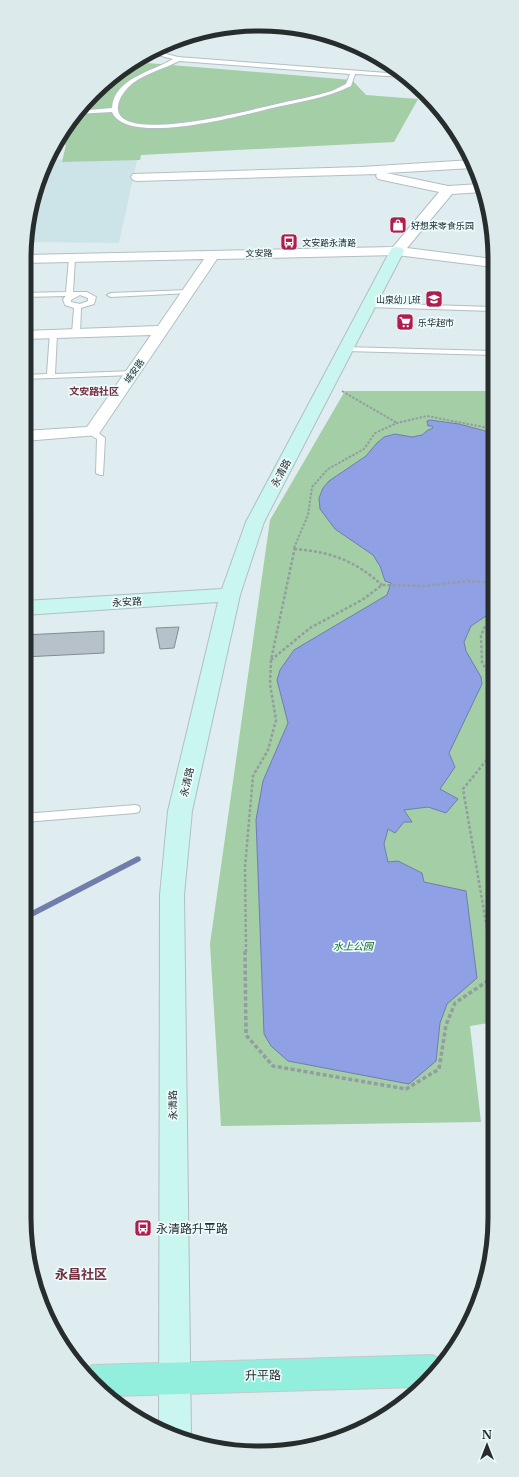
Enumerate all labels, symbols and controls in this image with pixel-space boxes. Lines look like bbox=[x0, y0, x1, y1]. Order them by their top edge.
shop icon: 好想来零食乐园 bbox=[388, 215, 408, 235]
place label: 好想来零食乐园 bbox=[411, 220, 474, 231]
bus stop icon: 文安路永清路 bbox=[279, 232, 299, 252]
place label: 文安路永清路 bbox=[302, 237, 356, 248]
street label: 文安路 bbox=[245, 247, 273, 259]
school or university icon: 山泉幼儿班 bbox=[424, 289, 444, 309]
place label: 山泉幼儿班 bbox=[376, 294, 421, 305]
supermarket icon: 乐华超市 bbox=[395, 312, 415, 332]
place label: 乐华超市 bbox=[418, 317, 454, 328]
street label: 城安路 bbox=[122, 357, 146, 385]
district label: 文安路社区 bbox=[69, 385, 119, 398]
street label: 永清路 bbox=[268, 457, 294, 489]
street label: 永安路 bbox=[112, 594, 142, 610]
street label: 永清路 bbox=[177, 766, 197, 798]
park label: 水上公园 bbox=[333, 940, 375, 953]
street label: 永清路 bbox=[166, 1090, 180, 1120]
bus stop icon: 永清路升平路 bbox=[133, 1218, 153, 1238]
place label: 永清路升平路 bbox=[156, 1221, 228, 1236]
district label: 永昌社区 bbox=[55, 1266, 107, 1283]
street label: 升平路 bbox=[245, 1367, 281, 1383]
north arrow bbox=[467, 1425, 507, 1465]
text: N bbox=[482, 1428, 493, 1442]

